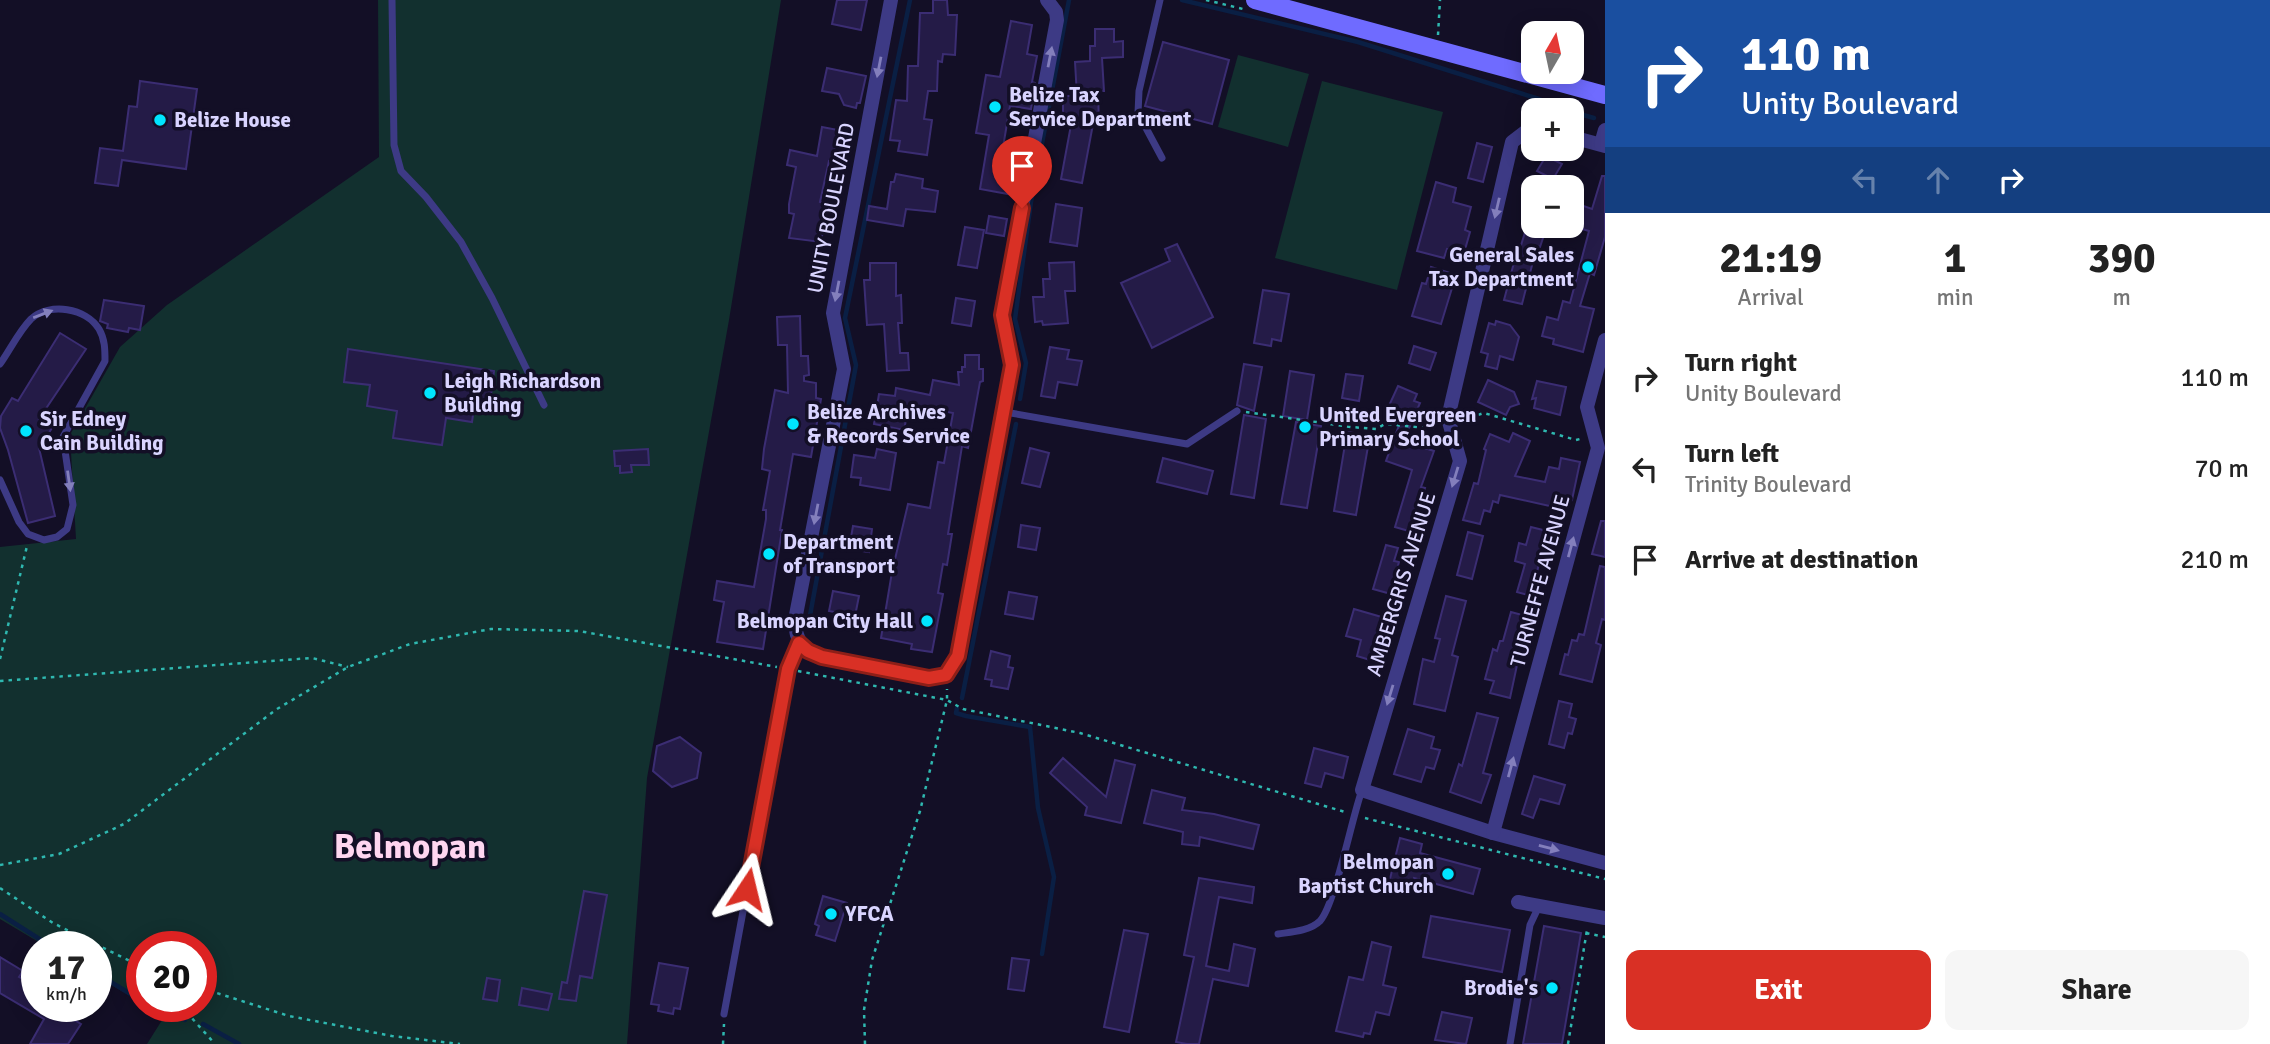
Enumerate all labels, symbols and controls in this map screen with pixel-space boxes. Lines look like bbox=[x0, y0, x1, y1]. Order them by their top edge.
north arrow bbox=[1521, 21, 1584, 84]
map controls bbox=[1521, 21, 1584, 238]
text: 110 m bbox=[1741, 24, 1871, 84]
icon: right bbox=[1626, 28, 1717, 119]
one-way arrow bbox=[1045, 46, 1056, 68]
one-way arrow bbox=[873, 56, 884, 78]
place label: Belize Tax Service Department bbox=[1009, 82, 1191, 132]
text: Unity Boulevard bbox=[1741, 84, 1959, 123]
button: + bbox=[1521, 98, 1584, 161]
marker: Belize Tax Service Department bbox=[987, 99, 1003, 115]
place label: Belize House bbox=[174, 107, 291, 133]
marker: Belize House bbox=[152, 112, 168, 128]
street label: UNITY BOULEVARD bbox=[802, 121, 860, 295]
pin bbox=[992, 136, 1052, 208]
icon: arrive bbox=[1003, 147, 1041, 185]
icon: left bbox=[1846, 161, 1884, 199]
icon: ahead bbox=[1919, 161, 1957, 199]
icon: right bbox=[1992, 161, 2030, 199]
button: − bbox=[1521, 175, 1584, 238]
one-way arrow bbox=[1491, 198, 1502, 220]
text: 21:19 bbox=[1719, 233, 1822, 284]
text: 1 bbox=[1944, 233, 1966, 284]
text: 390 bbox=[2088, 233, 2156, 284]
place label: General Sales Tax Department bbox=[1429, 242, 1574, 292]
marker: General Sales Tax Department bbox=[1580, 259, 1596, 275]
one-way arrow bbox=[831, 280, 842, 302]
text: Arrival bbox=[1738, 283, 1804, 312]
text: min bbox=[1936, 283, 1974, 312]
text: m bbox=[2113, 283, 2131, 312]
one-way arrow bbox=[33, 308, 54, 319]
text: Turn right bbox=[1685, 347, 1797, 379]
icon: right bbox=[1626, 359, 1664, 397]
text: 110 m bbox=[2180, 362, 2249, 394]
place label: Leigh Richardson Building bbox=[444, 368, 601, 418]
text: Unity Boulevard bbox=[1685, 379, 1842, 408]
marker: Leigh Richardson Building bbox=[422, 385, 438, 401]
place label: Belize Archives & Records Service bbox=[807, 399, 970, 449]
place label: United Evergreen Primary School bbox=[1319, 402, 1477, 452]
place label: Sir Edney Cain Building bbox=[40, 406, 163, 456]
marker: Belize Archives & Records Service bbox=[785, 416, 801, 432]
marker: United Evergreen Primary School bbox=[1297, 419, 1313, 435]
marker: Sir Edney Cain Building bbox=[18, 423, 34, 439]
text: Turn left bbox=[1685, 438, 1779, 470]
icon: left bbox=[1626, 450, 1664, 488]
text: 70 m bbox=[2194, 453, 2249, 485]
one-way arrow bbox=[1449, 467, 1459, 488]
one-way arrow bbox=[64, 470, 75, 492]
text: Trinity Boulevard bbox=[1685, 470, 1852, 499]
street label: AMBERGRIS AVENUE bbox=[1361, 489, 1441, 679]
street label: TURNEFFE AVENUE bbox=[1504, 492, 1576, 670]
one-way arrow bbox=[810, 503, 821, 525]
place label: Department of Transport bbox=[783, 529, 895, 579]
one-way arrow bbox=[1566, 536, 1577, 558]
icon: arrive bbox=[1626, 541, 1664, 579]
text: Arrive at destination bbox=[1685, 544, 1918, 576]
text: 210 m bbox=[2180, 544, 2249, 576]
marker: Department of Transport bbox=[761, 546, 777, 562]
place label: Belmopan City Hall bbox=[737, 608, 913, 634]
marker: Belmopan City Hall bbox=[919, 613, 935, 629]
one-way arrow bbox=[1384, 685, 1394, 706]
one-way arrow bbox=[1507, 756, 1517, 777]
district label: Belmopan bbox=[334, 825, 486, 868]
one-way arrow bbox=[1538, 843, 1560, 854]
place label: Belmopan Baptist Church bbox=[1298, 849, 1434, 899]
position arrow bbox=[710, 852, 784, 926]
marker: Belmopan Baptist Church bbox=[1440, 866, 1456, 882]
place label: YFCA bbox=[844, 901, 894, 927]
marker: YFCA bbox=[823, 906, 839, 922]
speed limit sign: 20 bbox=[126, 931, 217, 1022]
text: 17 bbox=[48, 946, 85, 989]
button: Exit bbox=[1626, 950, 1931, 1030]
button: Share bbox=[1945, 950, 2249, 1030]
place label: Brodie's bbox=[1464, 975, 1538, 1001]
marker: Brodie's bbox=[1544, 980, 1560, 996]
text: km/h bbox=[46, 983, 87, 1005]

